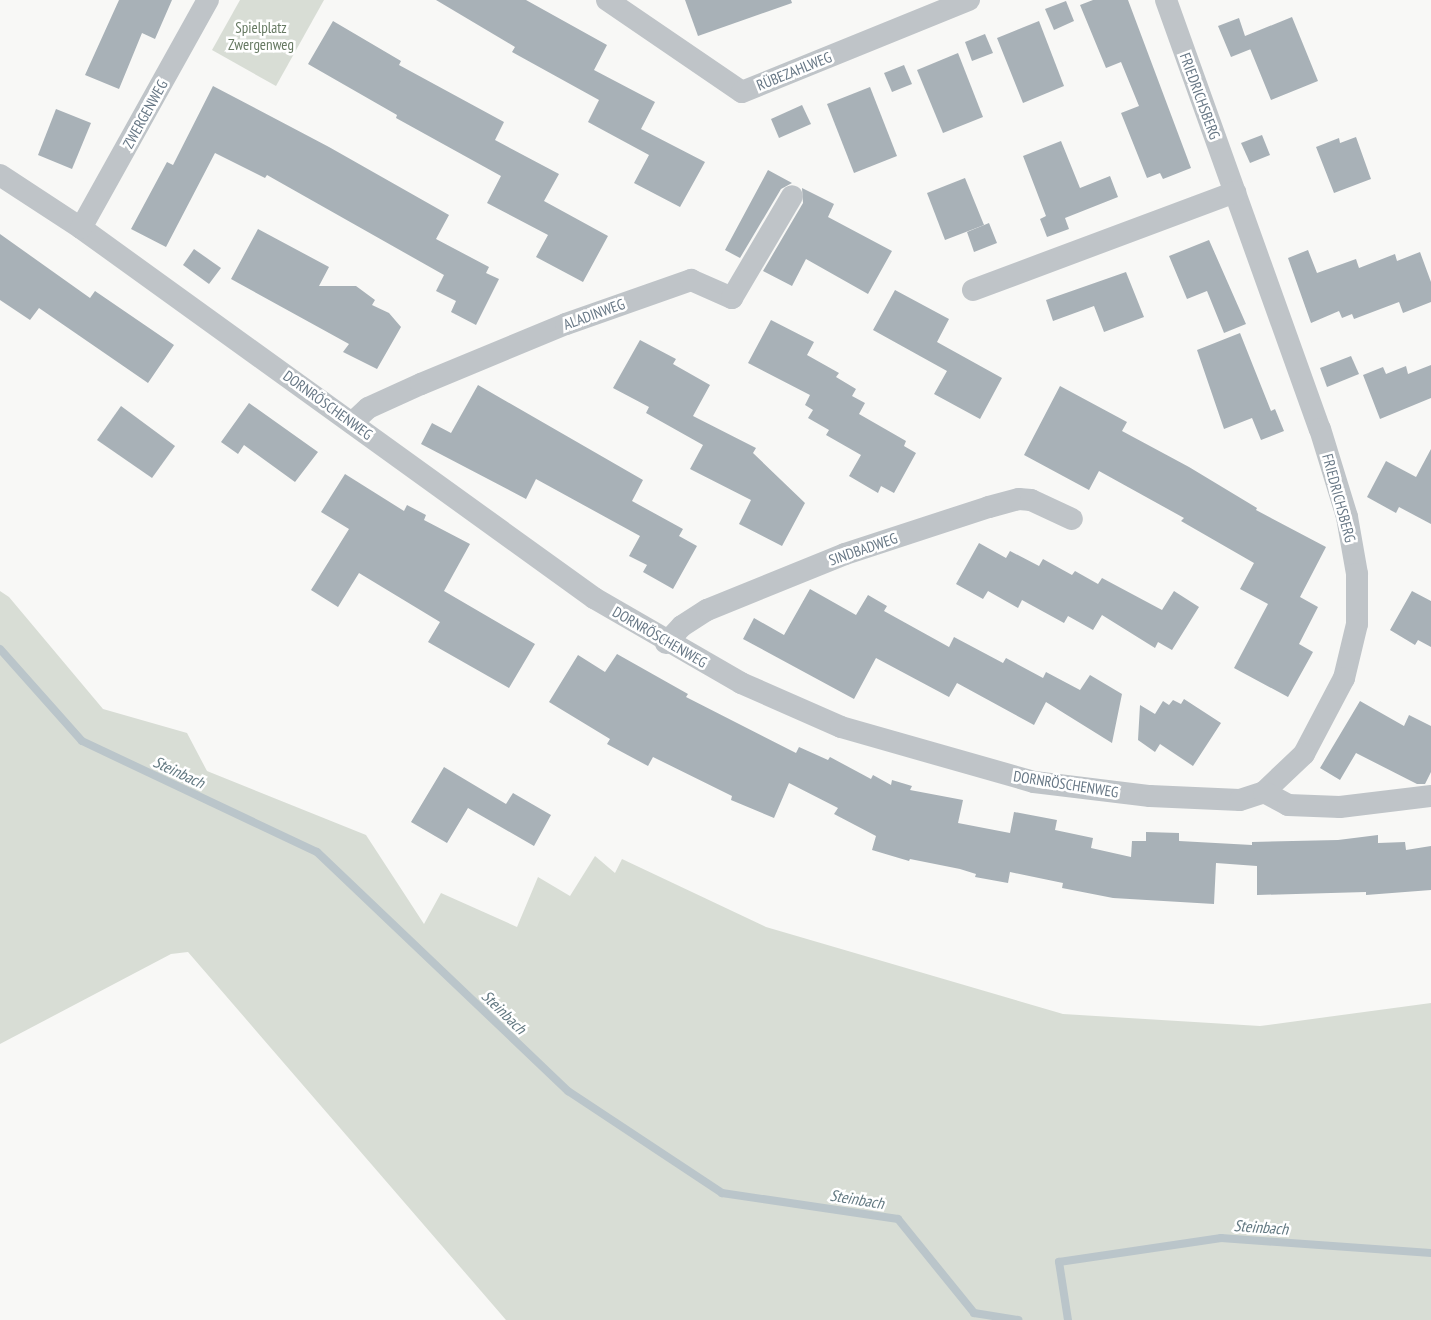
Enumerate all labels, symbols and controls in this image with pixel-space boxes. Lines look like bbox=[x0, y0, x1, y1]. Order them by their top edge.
park label: Spielplatz Zwergenweg bbox=[228, 18, 294, 53]
street label: RÜBEZAHLWEG bbox=[754, 48, 834, 94]
street label: FRIEDRICHSBERG bbox=[1176, 50, 1224, 142]
street label: ZWERGENWEG bbox=[119, 77, 171, 151]
street label: ALADINWEG bbox=[561, 295, 627, 333]
street label: DORNRÖSCHENWEG bbox=[280, 367, 376, 443]
street label: FRIEDRICHSBERG bbox=[1319, 452, 1359, 544]
street label: SINDBADWEG bbox=[826, 529, 900, 569]
street label: DORNRÖSCHENWEG bbox=[610, 603, 710, 671]
water label: Steinbach bbox=[150, 752, 208, 792]
street label: DORNRÖSCHENWEG bbox=[1012, 767, 1120, 801]
water label: Steinbach bbox=[478, 986, 530, 1038]
water label: Steinbach bbox=[829, 1185, 885, 1213]
water label: Steinbach bbox=[1233, 1216, 1289, 1238]

